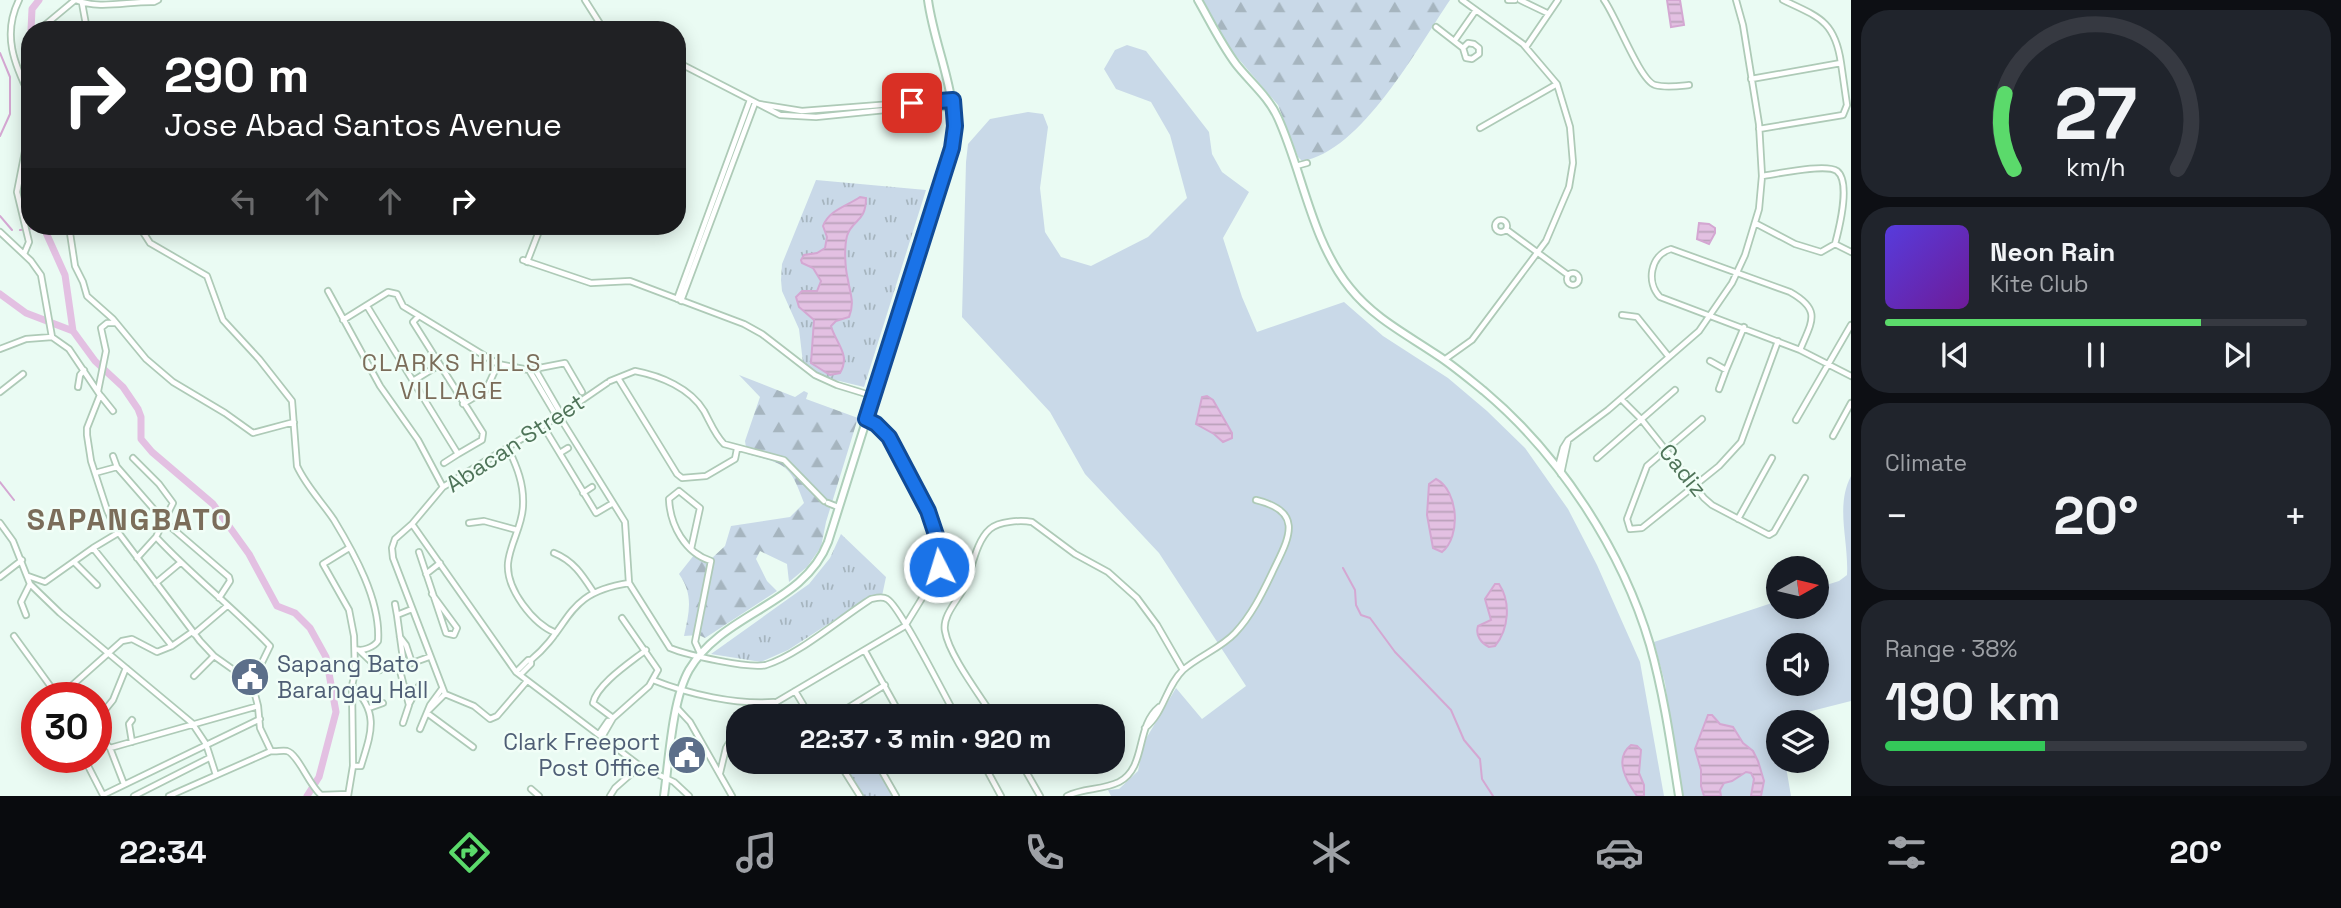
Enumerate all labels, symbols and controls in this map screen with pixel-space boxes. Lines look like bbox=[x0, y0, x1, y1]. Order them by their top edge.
text: 290 m bbox=[164, 44, 309, 106]
icon: right bbox=[49, 49, 140, 140]
text: 27 bbox=[2055, 68, 2137, 161]
pin bbox=[882, 73, 942, 133]
icon: arrive bbox=[893, 84, 931, 122]
text: Jose Abad Santos Avenue bbox=[164, 105, 562, 145]
text: km/h bbox=[2066, 151, 2126, 183]
icon: left bbox=[225, 182, 263, 220]
icon: ahead bbox=[298, 182, 336, 220]
icon: ahead bbox=[371, 182, 409, 220]
icon: right bbox=[444, 182, 482, 220]
text: Neon Rain bbox=[1990, 235, 2115, 269]
text: Kite Club bbox=[1990, 269, 2089, 299]
icon: previous bbox=[1936, 336, 1974, 374]
icon: pause bbox=[2077, 336, 2115, 374]
icon: next bbox=[2218, 336, 2256, 374]
district label: CLARKS HILLS VILLAGE bbox=[362, 347, 542, 406]
street label: Abacan Street bbox=[440, 387, 590, 499]
street label: Cadiz bbox=[1652, 437, 1714, 503]
text: Climate bbox=[1885, 448, 1967, 478]
text: 20° bbox=[2053, 483, 2139, 549]
text: − bbox=[1885, 492, 1909, 540]
text: + bbox=[2283, 492, 2307, 540]
district label: SAPANGBATO bbox=[27, 500, 233, 539]
position arrow bbox=[902, 530, 976, 604]
north arrow bbox=[1766, 556, 1829, 620]
map controls bbox=[1766, 556, 1829, 773]
button: sound bbox=[1766, 633, 1829, 696]
text: Range · 38% bbox=[1885, 634, 2017, 664]
place label: Sapang Bato Barangay Hall bbox=[277, 649, 428, 705]
public building icon: Sapang Bato Barangay Hall bbox=[229, 656, 271, 698]
text: 190 km bbox=[1885, 669, 2061, 735]
speed limit sign: 30 bbox=[21, 682, 112, 773]
button: layers bbox=[1766, 710, 1829, 773]
text: 22:37 · 3 min · 920 m bbox=[800, 722, 1051, 756]
place label: Clark Freeport Post Office bbox=[503, 727, 660, 783]
public building icon: Clark Freeport Post Office bbox=[666, 734, 708, 776]
icon: directions bbox=[445, 828, 494, 877]
icon: music bbox=[732, 828, 781, 877]
icon: phone bbox=[1020, 828, 1069, 877]
icon: climate bbox=[1307, 828, 1356, 877]
icon: car bbox=[1595, 828, 1644, 877]
icon: filters bbox=[1882, 828, 1931, 877]
text: 22:34 bbox=[119, 832, 207, 872]
text: 20° bbox=[2169, 832, 2222, 872]

